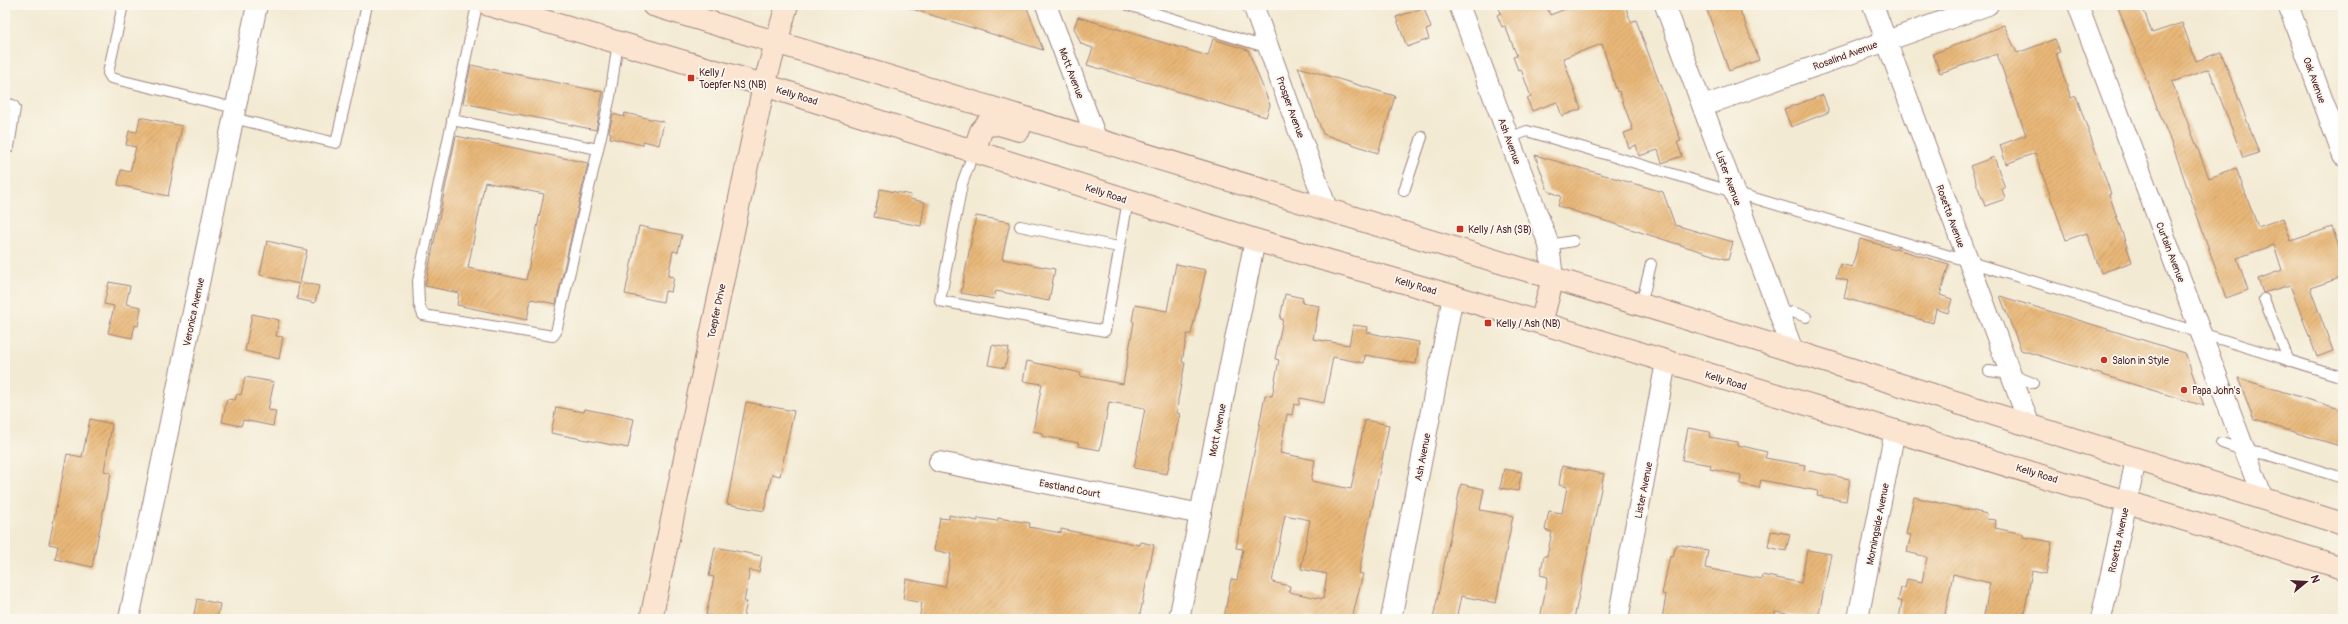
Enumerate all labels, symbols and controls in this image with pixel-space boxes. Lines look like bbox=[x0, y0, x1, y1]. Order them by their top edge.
street label: Rosalind Avenue bbox=[1811, 39, 1879, 73]
street label: Mott Avenue bbox=[1056, 46, 1086, 101]
street label: Oak Avenue bbox=[2300, 56, 2328, 105]
place label: Kelly / Toepfer NS (NB) bbox=[699, 67, 767, 91]
marker: Kelly / Toepfer NS (NB) bbox=[686, 73, 696, 83]
street label: Prosper Avenue bbox=[1273, 75, 1307, 140]
street label: Kelly Road bbox=[774, 84, 819, 108]
street label: Ash Avenue bbox=[1495, 116, 1523, 166]
street label: Lister Avenue bbox=[1713, 149, 1744, 207]
street label: Kelly Road bbox=[1083, 182, 1128, 206]
street label: Rosetta Avenue bbox=[1933, 183, 1967, 250]
street label: Curtain Avenue bbox=[2153, 220, 2187, 284]
marker: Kelly / Ash (SB) bbox=[1455, 224, 1465, 234]
place label: Kelly / Ash (SB) bbox=[1468, 224, 1532, 236]
street label: Kelly Road bbox=[1393, 274, 1438, 298]
street label: Veronica Avenue bbox=[181, 277, 207, 348]
street label: Toepfer Drive bbox=[705, 283, 729, 340]
marker: Kelly / Ash (NB) bbox=[1483, 318, 1493, 328]
place label: Kelly / Ash (NB) bbox=[1496, 318, 1561, 330]
marker: Salon in Style bbox=[2099, 355, 2109, 365]
place label: Salon in Style bbox=[2112, 355, 2169, 367]
street label: Kelly Road bbox=[1703, 369, 1748, 393]
marker: Papa John's bbox=[2179, 385, 2189, 395]
place label: Papa John's bbox=[2192, 385, 2241, 397]
street label: Mott Avenue bbox=[1207, 403, 1229, 458]
street label: Ash Avenue bbox=[1412, 432, 1434, 482]
street label: Lister Avenue bbox=[1633, 461, 1655, 519]
street label: Kelly Road bbox=[2014, 462, 2059, 486]
street label: Eastland Court bbox=[1038, 477, 1102, 501]
street label: Morningside Avenue bbox=[1864, 482, 1892, 566]
street label: Rosetta Avenue bbox=[2106, 507, 2132, 574]
north arrow bbox=[2286, 562, 2326, 602]
text: N bbox=[2308, 574, 2323, 585]

